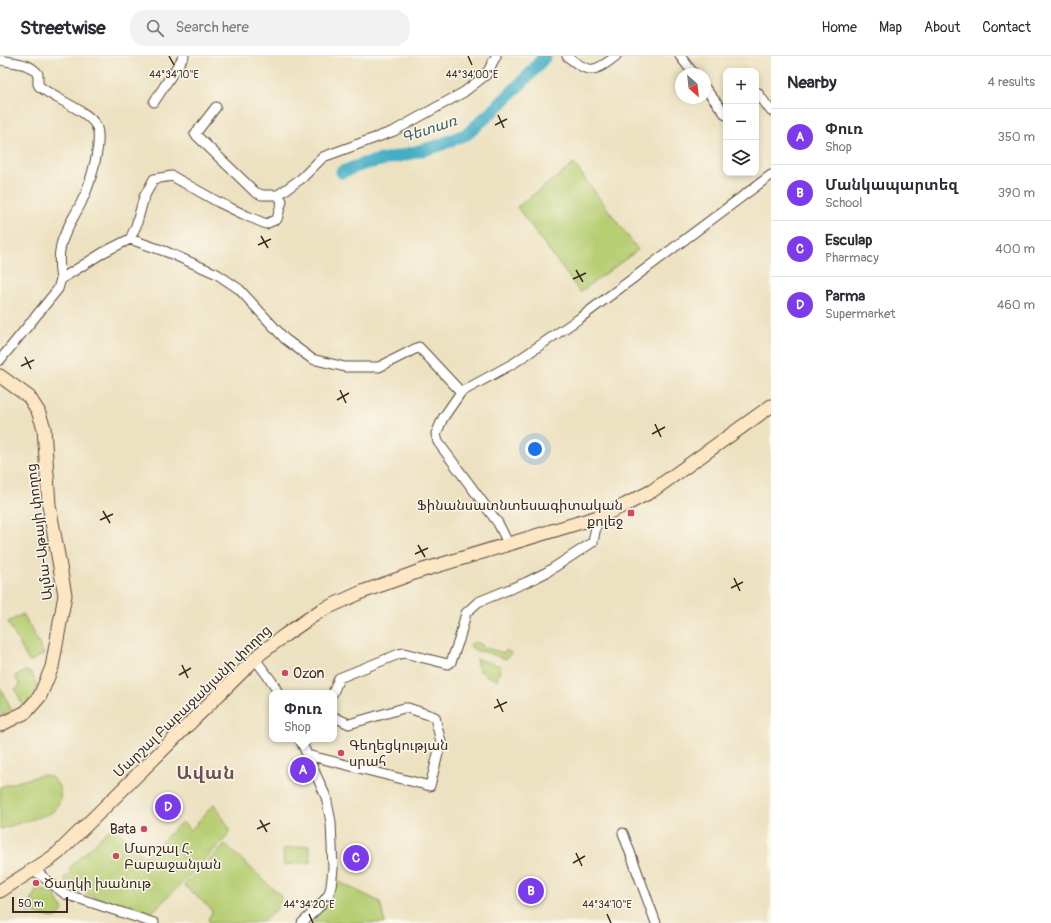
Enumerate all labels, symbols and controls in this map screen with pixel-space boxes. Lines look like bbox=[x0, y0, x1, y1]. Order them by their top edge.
search box bbox=[130, 10, 410, 46]
text: Streetwise bbox=[20, 16, 106, 40]
icon: search bbox=[144, 17, 166, 39]
text: Search here bbox=[176, 18, 249, 37]
text: Home bbox=[822, 19, 857, 36]
text: Map bbox=[879, 19, 902, 36]
text: About bbox=[924, 19, 960, 36]
text: Contact bbox=[982, 19, 1031, 36]
north arrow bbox=[675, 68, 711, 104]
map controls bbox=[723, 68, 759, 176]
button: + bbox=[723, 68, 759, 104]
text: 44°34'10"E bbox=[149, 69, 199, 81]
text: 44°34'00"E bbox=[446, 69, 498, 81]
text: Nearby bbox=[787, 72, 836, 93]
text: 4 results bbox=[988, 74, 1035, 90]
button: − bbox=[723, 104, 759, 140]
water label: Գետառ bbox=[399, 111, 460, 148]
text: Փուռ bbox=[825, 120, 863, 139]
text: A bbox=[796, 129, 804, 145]
text: 350 m bbox=[997, 129, 1035, 145]
text: Shop bbox=[825, 139, 852, 155]
button: layers bbox=[723, 140, 759, 176]
text: Մանկապարտեզ bbox=[825, 176, 958, 195]
text: B bbox=[796, 185, 804, 201]
text: 390 m bbox=[998, 185, 1035, 201]
text: School bbox=[825, 195, 862, 211]
text: Esculap bbox=[825, 231, 872, 250]
text: C bbox=[796, 241, 804, 257]
text: 400 m bbox=[995, 241, 1035, 257]
text: Pharmacy bbox=[825, 250, 879, 266]
text: Parma bbox=[825, 287, 865, 306]
text: D bbox=[796, 297, 804, 313]
text: 460 m bbox=[997, 297, 1035, 313]
text: Supermarket bbox=[825, 306, 896, 322]
your location bbox=[525, 439, 545, 459]
street label: Ալմա-Աթայի փողոց bbox=[23, 463, 56, 601]
place label: Ֆինանսատնտեսագիտական քոլեջ bbox=[417, 497, 623, 530]
marker: Ֆինանսատնտեսագիտական քոլեջ bbox=[626, 508, 636, 518]
street label: Մարշալ Բաբաջանյանի փողոց bbox=[110, 621, 275, 781]
place label: Ozon bbox=[293, 665, 325, 682]
marker: Ozon bbox=[280, 668, 290, 678]
popup bbox=[269, 690, 337, 742]
text: Փուռ bbox=[284, 700, 322, 719]
text: Shop bbox=[284, 719, 311, 735]
place label: Գեղեցկության սրահ bbox=[349, 737, 448, 770]
marker: Գեղեցկության սրահ bbox=[336, 748, 346, 758]
pin: A bbox=[290, 755, 316, 785]
district label: Ավան bbox=[176, 762, 236, 785]
pin: D bbox=[155, 792, 181, 822]
place label: Bata bbox=[110, 821, 136, 838]
marker: Bata bbox=[139, 824, 149, 834]
place label: Մարշալ Հ. Բաբաջանյան bbox=[124, 840, 221, 873]
pin: C bbox=[343, 843, 369, 873]
marker: Մարշալ Հ. Բաբաջանյան bbox=[111, 851, 121, 861]
place label: Ծաղկի խանութ bbox=[44, 875, 152, 892]
pin: B bbox=[518, 876, 544, 906]
marker: Ծաղկի խանութ bbox=[31, 878, 41, 888]
scale bar bbox=[12, 895, 68, 914]
text: 50 m bbox=[18, 897, 44, 910]
text: 44°34'20"E bbox=[283, 899, 335, 911]
text: 44°34'10"E bbox=[582, 899, 632, 911]

